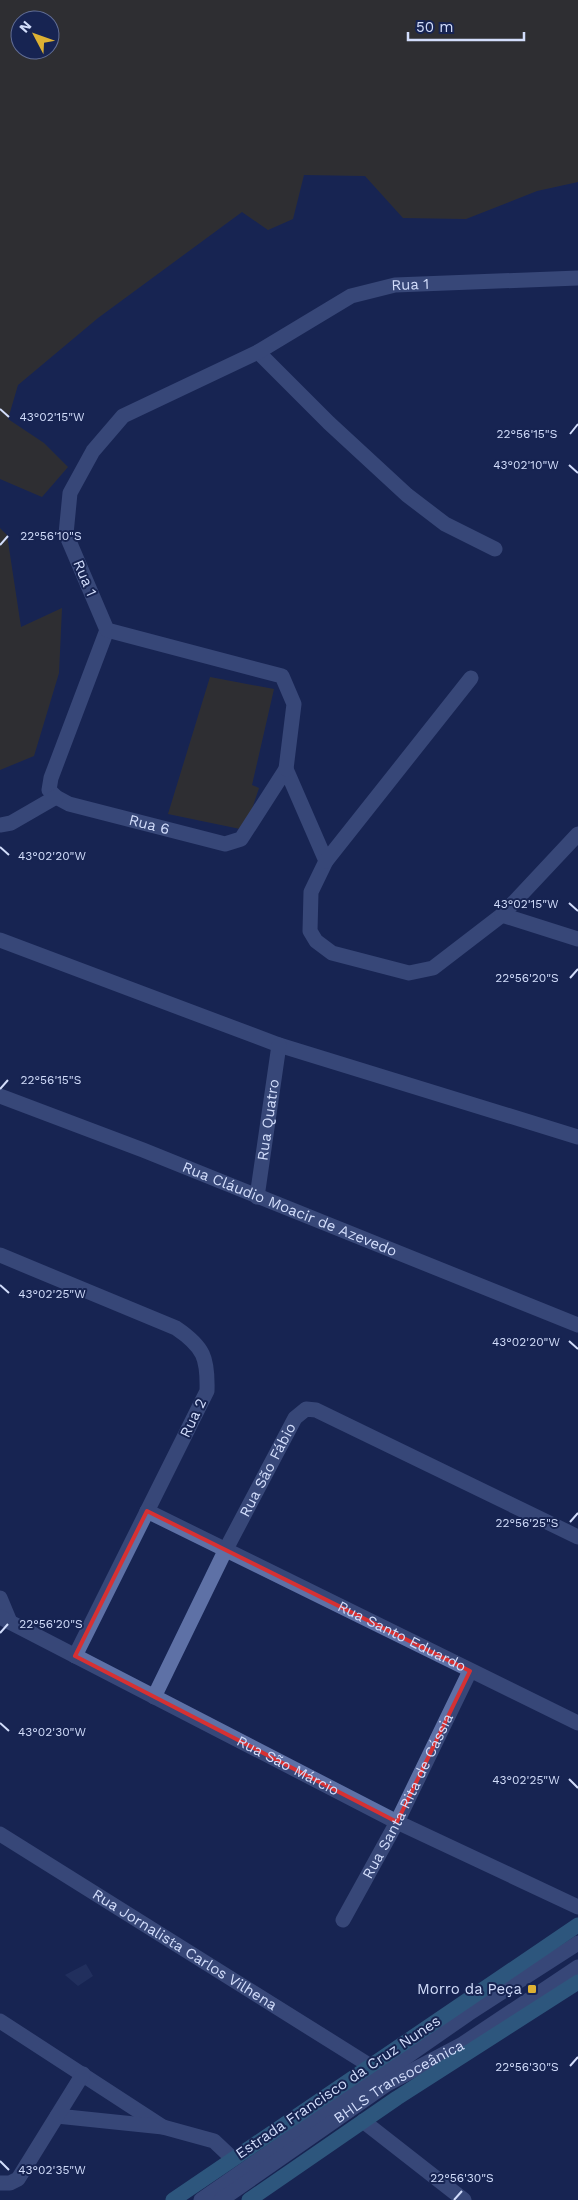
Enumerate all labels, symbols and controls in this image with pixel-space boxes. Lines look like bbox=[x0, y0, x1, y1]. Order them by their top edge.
north arrow bbox=[10, 10, 60, 60]
scale bar bbox=[408, 10, 524, 42]
text: N bbox=[16, 17, 35, 36]
text: 50 m bbox=[416, 18, 453, 36]
street label: Rua 1 bbox=[391, 275, 430, 294]
text: 43°02'15"W bbox=[19, 410, 85, 424]
text: 22°56'15"S bbox=[497, 427, 557, 441]
text: 43°02'10"W bbox=[493, 458, 559, 472]
text: 22°56'10"S bbox=[20, 529, 82, 543]
street label: Rua 1 bbox=[69, 557, 101, 599]
street label: Rua 6 bbox=[127, 811, 172, 838]
text: 43°02'20"W bbox=[18, 849, 86, 863]
text: 43°02'15"W bbox=[493, 897, 559, 911]
text: 22°56'20"S bbox=[495, 971, 559, 985]
text: 22°56'15"S bbox=[21, 1073, 81, 1087]
street label: Rua Quatro bbox=[253, 1078, 283, 1162]
street label: Rua Cláudio Moacir de Azevedo bbox=[180, 1158, 400, 1260]
text: 43°02'25"W bbox=[18, 1287, 86, 1301]
text: 43°02'20"W bbox=[492, 1335, 560, 1349]
street label: Rua 2 bbox=[176, 1396, 210, 1440]
street label: Rua São Fábio bbox=[236, 1420, 300, 1520]
text: 22°56'25"S bbox=[495, 1516, 559, 1530]
street label: Rua Santo Eduardo bbox=[335, 1597, 469, 1675]
text: 22°56'20"S bbox=[19, 1617, 83, 1631]
street label: Rua Santa Rita de Cássia bbox=[359, 1710, 457, 1882]
text: 43°02'30"W bbox=[18, 1725, 86, 1739]
street label: Rua São Márcio bbox=[234, 1732, 342, 1800]
text: 43°02'25"W bbox=[492, 1773, 560, 1787]
street label: Rua Jornalista Carlos Vilhena bbox=[89, 1885, 281, 2014]
place label: Morro da Peça bbox=[417, 1980, 523, 1998]
marker: Morro da Peça bbox=[526, 1983, 538, 1995]
street label: Estrada Francisco da Cruz Nunes bbox=[232, 2011, 444, 2162]
street label: BHLS Transoceânica bbox=[330, 2036, 468, 2127]
text: 22°56'30"S bbox=[495, 2060, 559, 2074]
text: 43°02'35"W bbox=[18, 2163, 86, 2177]
text: 22°56'30"S bbox=[430, 2171, 494, 2185]

